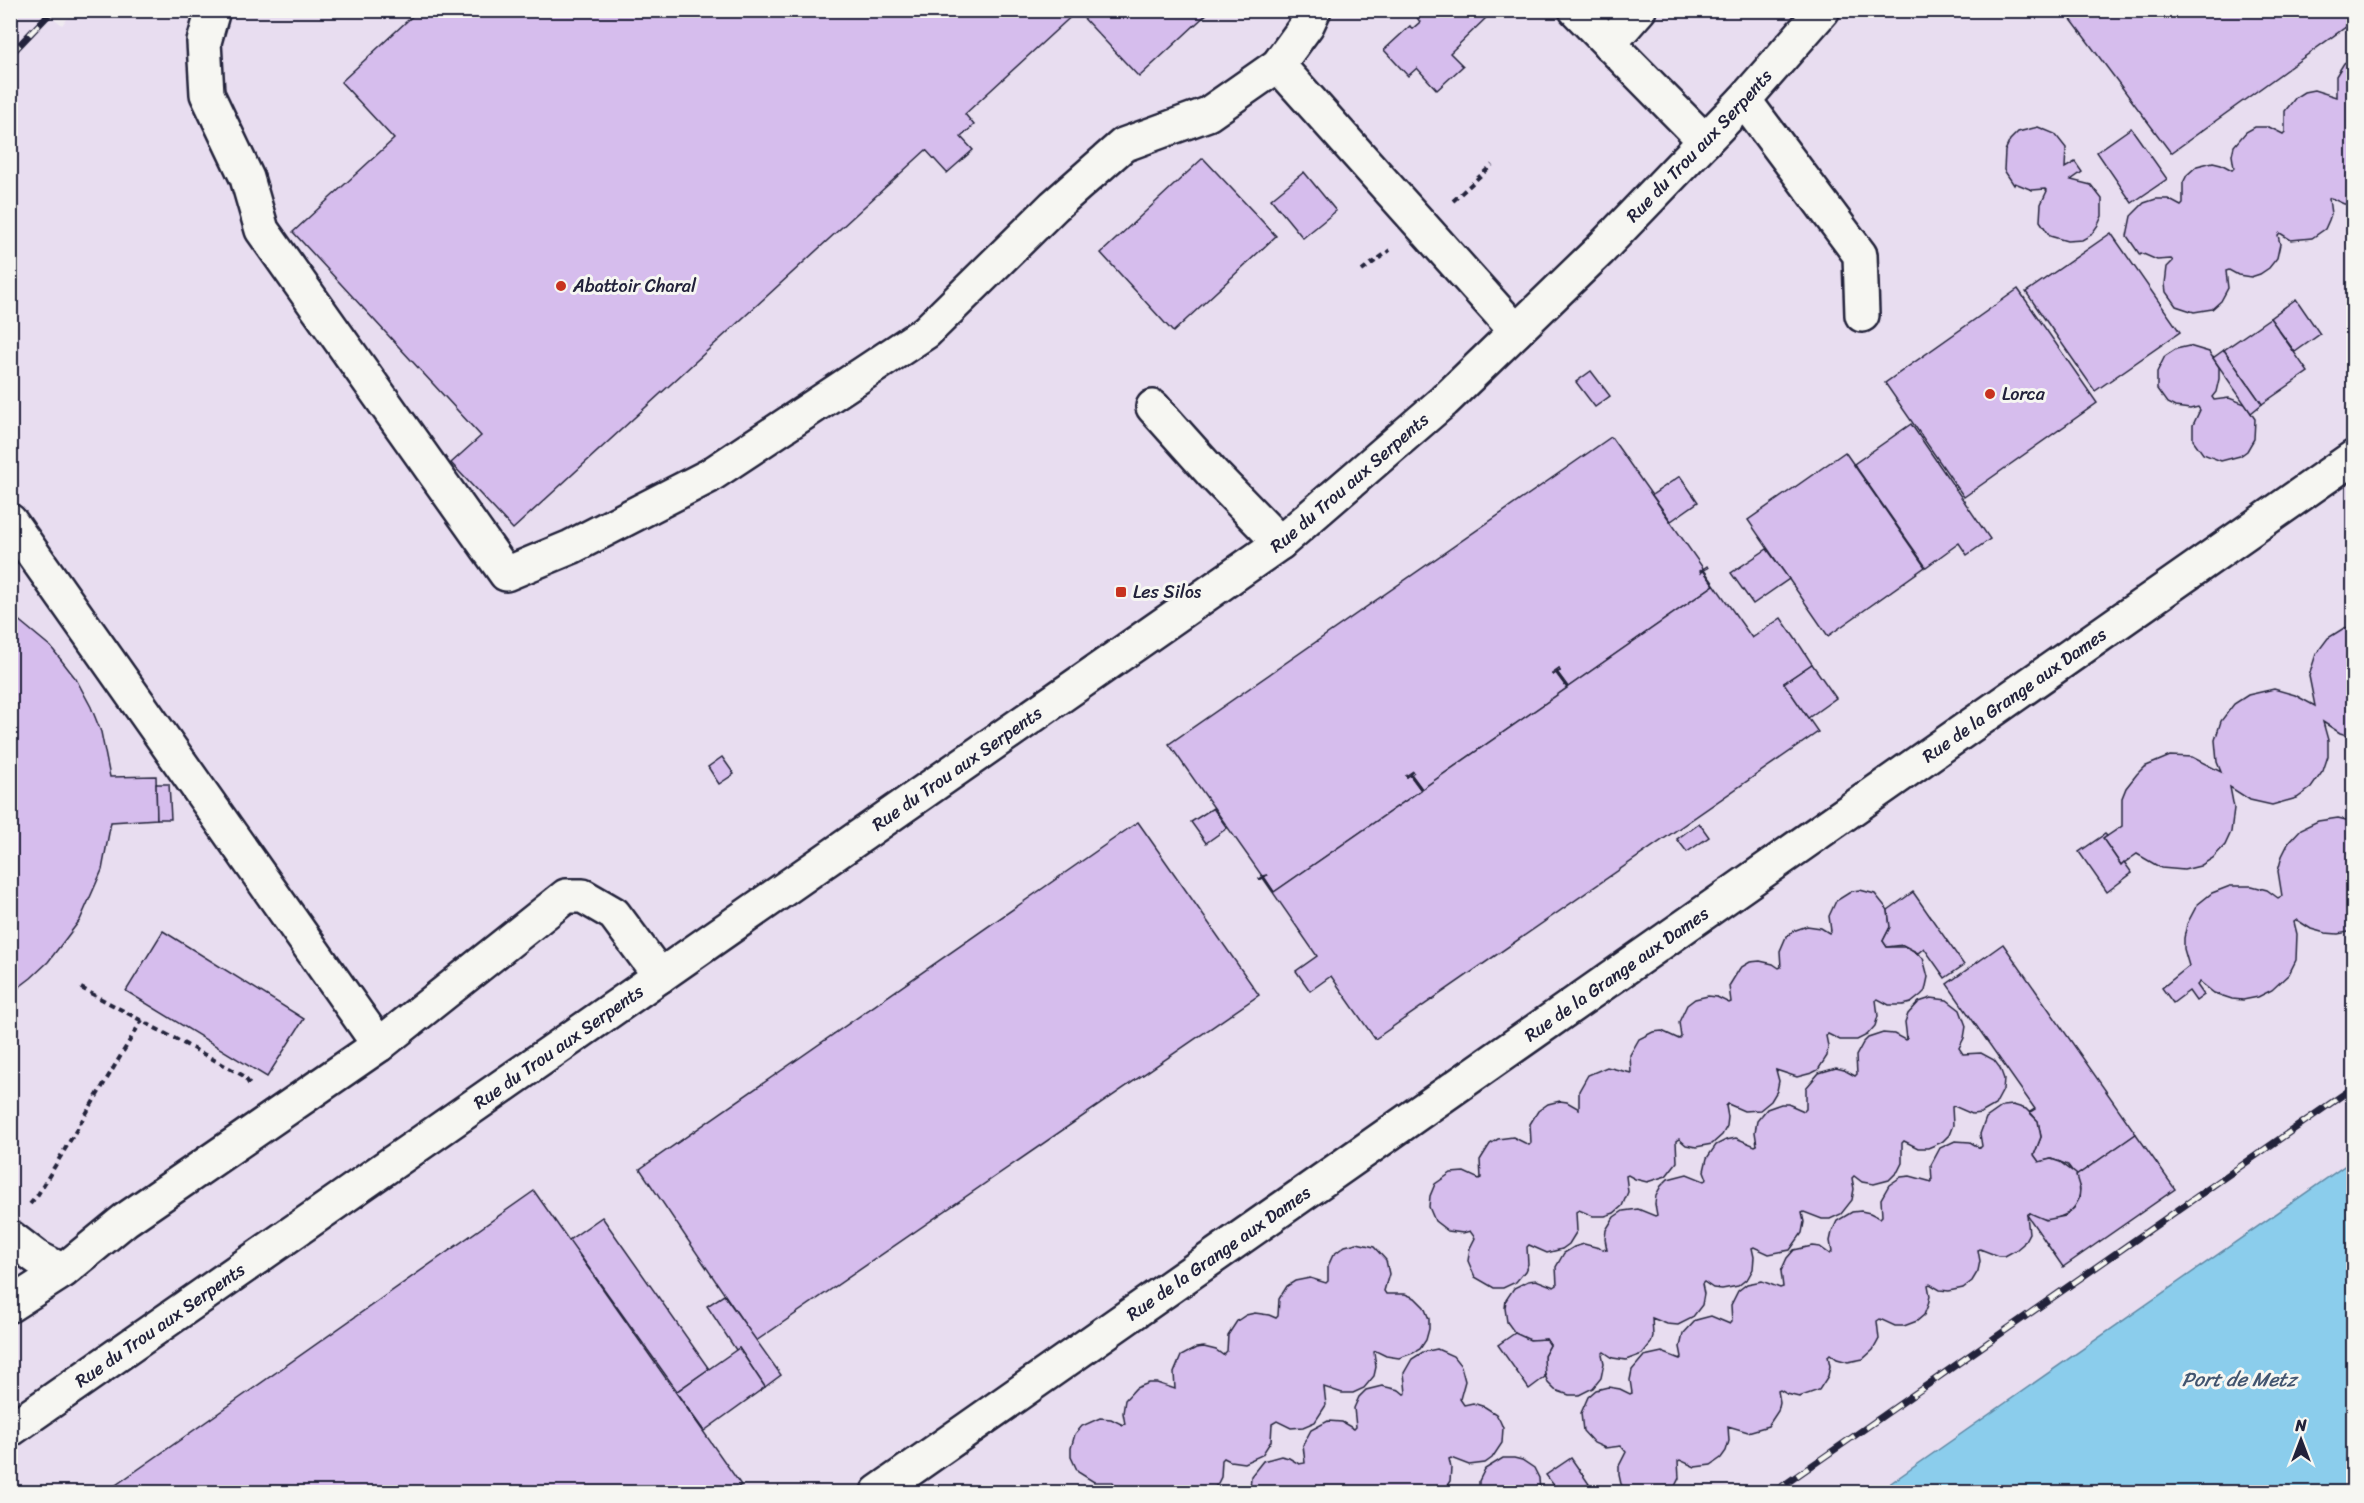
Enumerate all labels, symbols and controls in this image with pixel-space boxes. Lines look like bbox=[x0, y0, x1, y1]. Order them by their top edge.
street label: Rue du Trou aux Serpents bbox=[1618, 61, 1781, 230]
place label: Abattoir Charal bbox=[572, 270, 697, 302]
marker: Abattoir Charal bbox=[554, 279, 568, 293]
place label: Lorca bbox=[2002, 378, 2046, 410]
marker: Lorca bbox=[1983, 387, 1997, 401]
street label: Rue du Trou aux Serpents bbox=[1263, 404, 1437, 561]
place label: Les Silos bbox=[1133, 576, 1202, 608]
marker: Les Silos bbox=[1114, 585, 1128, 599]
street label: Rue de la Grange aux Dames bbox=[1915, 618, 2114, 771]
street label: Rue du Trou aux Serpents bbox=[865, 697, 1050, 840]
street label: Rue de la Grange aux Dames bbox=[1517, 897, 1716, 1050]
street label: Rue du Trou aux Serpents bbox=[466, 975, 651, 1118]
street label: Rue de la Grange aux Dames bbox=[1119, 1177, 1318, 1329]
street label: Rue du Trou aux Serpents bbox=[68, 1254, 253, 1396]
water label: Port de Metz bbox=[2182, 1362, 2300, 1397]
north arrow bbox=[2271, 1410, 2331, 1470]
text: N bbox=[2294, 1411, 2307, 1440]

